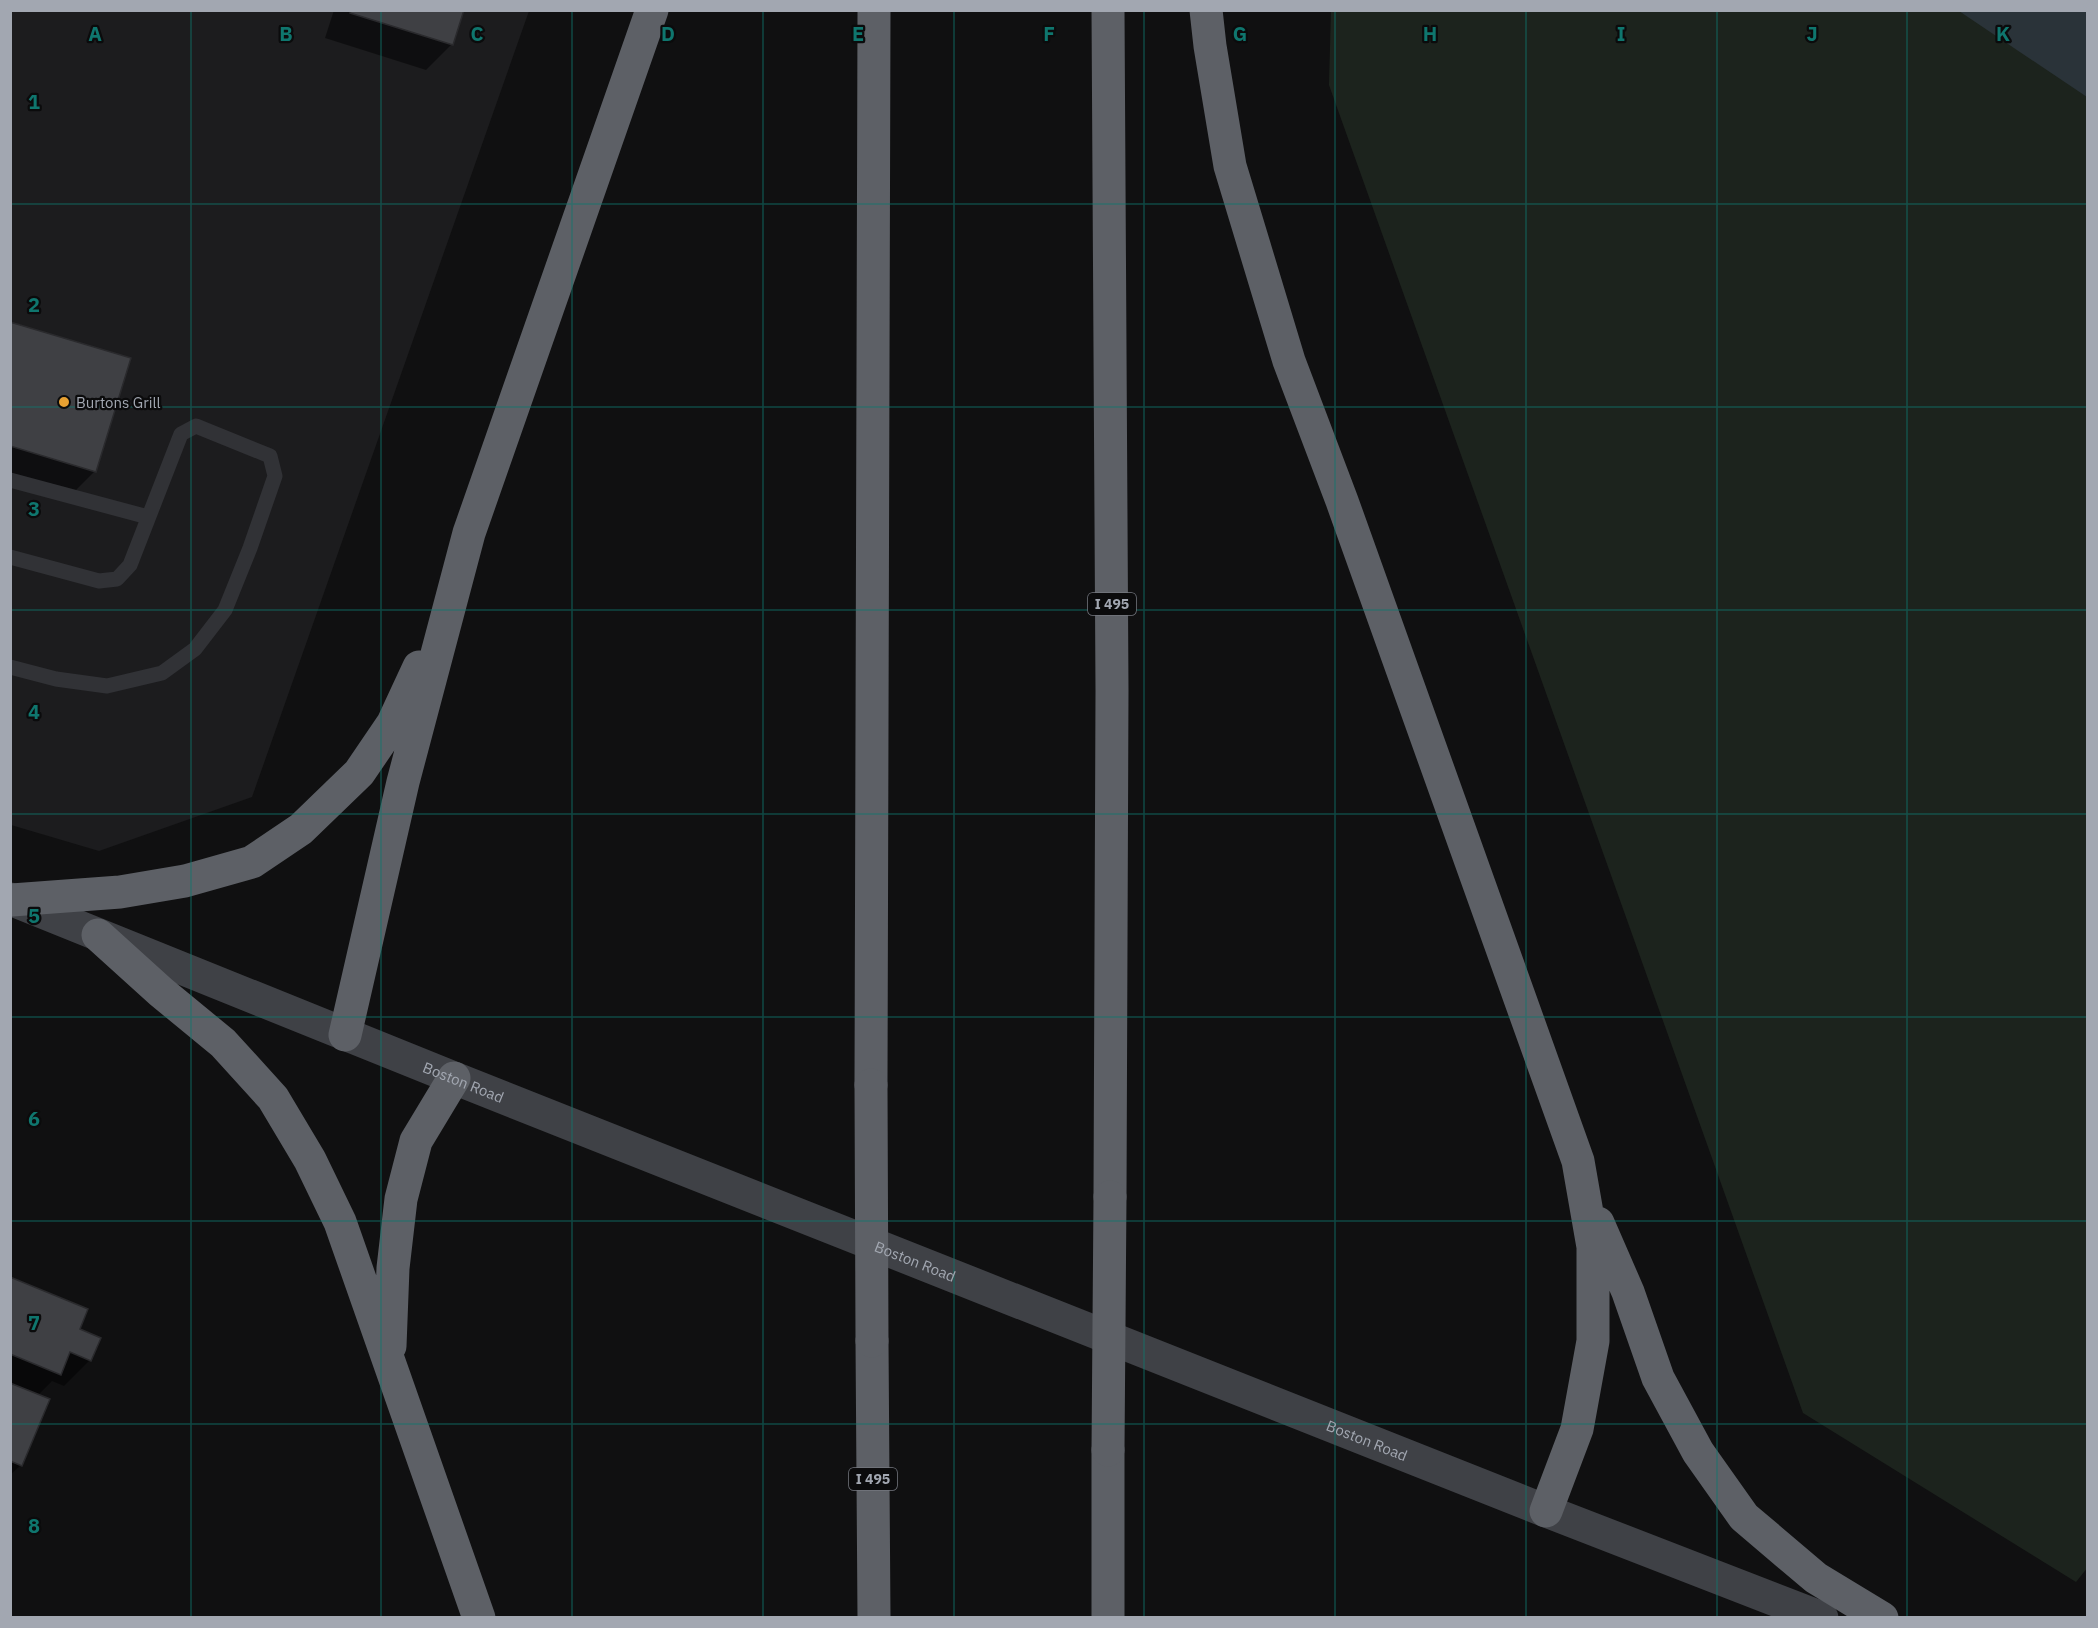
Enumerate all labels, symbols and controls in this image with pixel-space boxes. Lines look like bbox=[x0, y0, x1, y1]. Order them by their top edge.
text: A bbox=[88, 20, 102, 47]
text: B bbox=[279, 20, 293, 47]
text: C bbox=[470, 20, 484, 47]
text: D bbox=[661, 20, 675, 47]
text: E bbox=[852, 20, 864, 47]
text: F bbox=[1043, 20, 1055, 47]
text: G bbox=[1233, 20, 1247, 47]
text: H bbox=[1423, 20, 1437, 47]
text: I bbox=[1617, 20, 1625, 47]
text: J bbox=[1806, 20, 1818, 47]
text: K bbox=[1996, 20, 2010, 47]
text: 1 bbox=[28, 88, 40, 115]
text: 2 bbox=[28, 291, 40, 318]
place label: Burtons Grill bbox=[76, 393, 161, 412]
marker: Burtons Grill bbox=[57, 395, 71, 409]
text: 3 bbox=[28, 495, 40, 522]
road number: I 495 bbox=[1088, 593, 1136, 615]
text: 4 bbox=[28, 698, 40, 725]
text: 5 bbox=[28, 902, 40, 929]
street label: Boston Road bbox=[420, 1057, 507, 1106]
text: 6 bbox=[28, 1105, 40, 1132]
street label: Boston Road bbox=[872, 1236, 959, 1286]
text: 7 bbox=[28, 1309, 40, 1336]
street label: Boston Road bbox=[1324, 1415, 1410, 1465]
road number: I 495 bbox=[849, 1468, 897, 1490]
text: 8 bbox=[28, 1512, 40, 1539]

